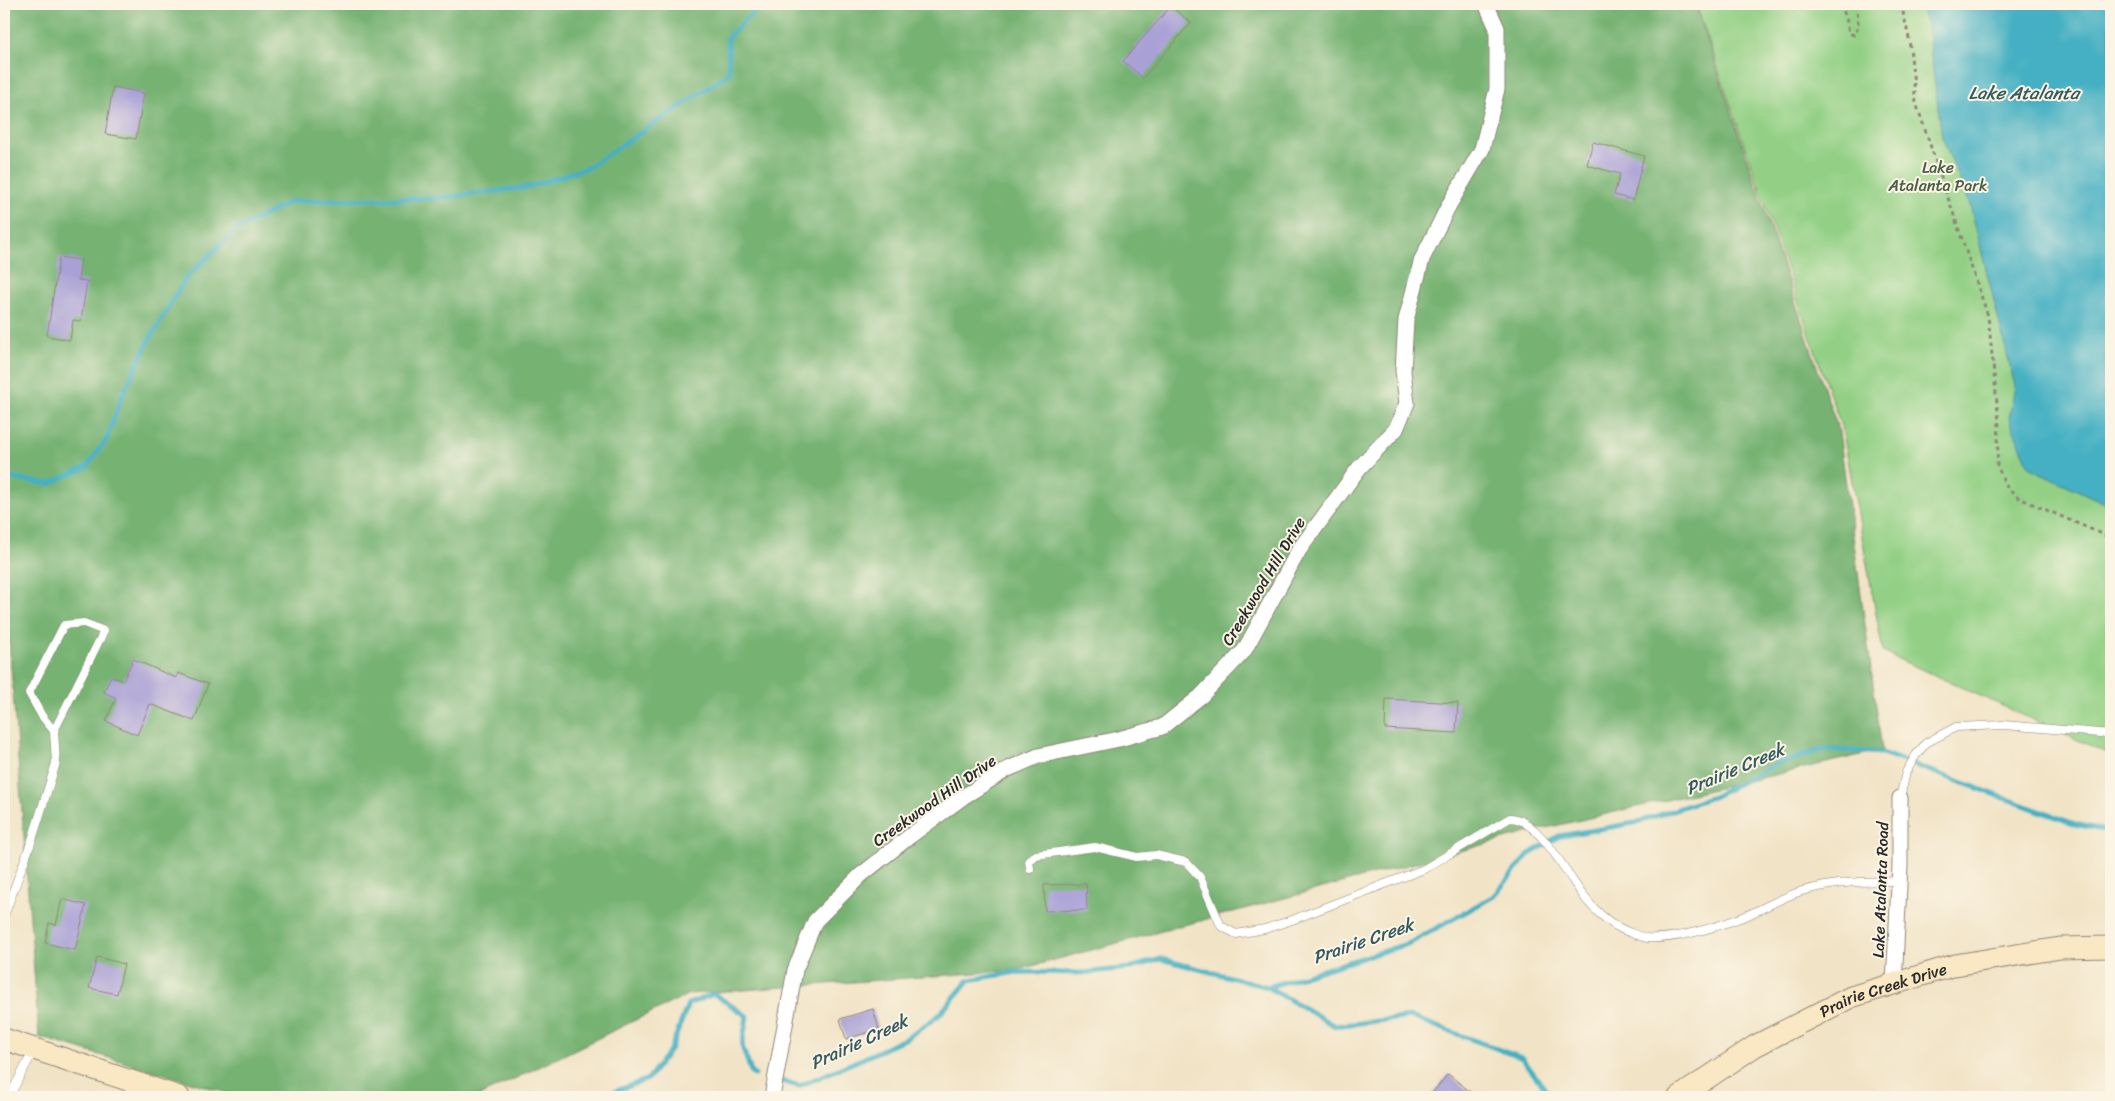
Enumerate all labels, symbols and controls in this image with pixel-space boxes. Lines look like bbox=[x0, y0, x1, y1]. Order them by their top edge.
water label: Lake Atalanta bbox=[1969, 77, 2081, 109]
park label: Lake Atalanta Park bbox=[1888, 153, 1987, 200]
street label: Creekwood Hill Drive bbox=[1213, 511, 1314, 651]
water label: Prairie Creek bbox=[1681, 733, 1792, 804]
street label: Creekwood Hill Drive bbox=[866, 747, 1003, 854]
street label: Lake Atalanta Road bbox=[1864, 820, 1897, 959]
water label: Prairie Creek bbox=[1308, 908, 1420, 973]
street label: Prairie Creek Drive bbox=[1814, 954, 1950, 1026]
water label: Prairie Creek bbox=[805, 1004, 915, 1079]

